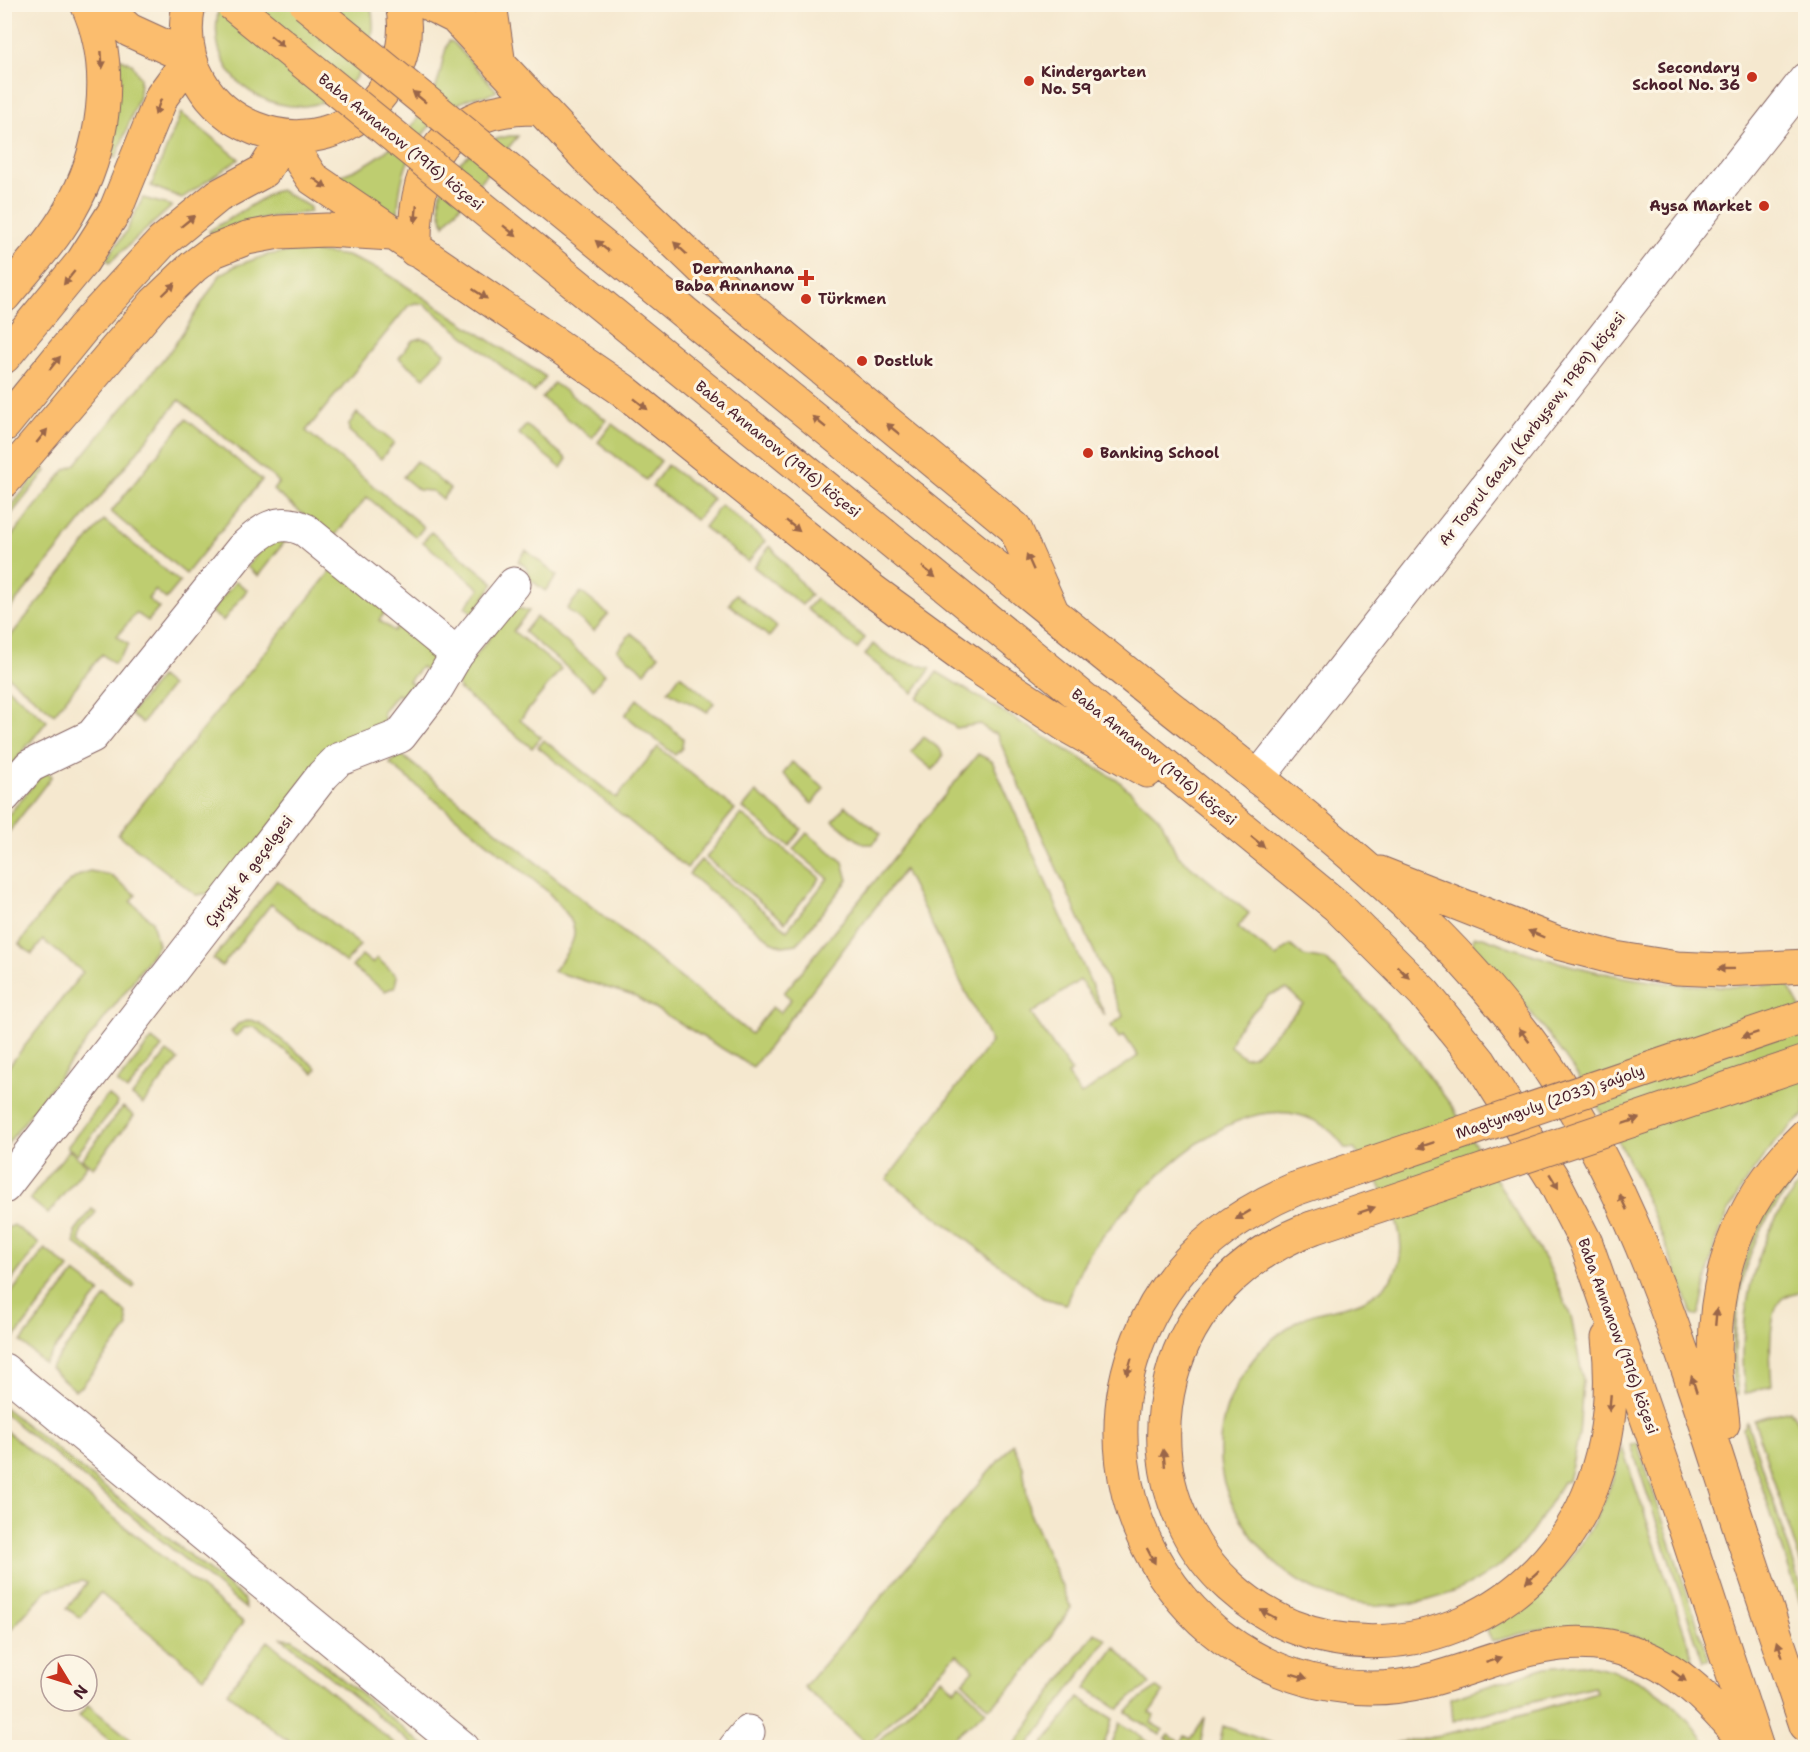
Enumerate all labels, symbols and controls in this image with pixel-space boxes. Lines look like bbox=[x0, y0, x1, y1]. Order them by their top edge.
one-way arrow bbox=[269, 35, 285, 48]
one-way arrow bbox=[97, 51, 106, 70]
place label: Secondary School No. 36 bbox=[1632, 58, 1740, 95]
place label: Kindergarten No. 59 bbox=[1041, 62, 1146, 99]
street label: Baba Annanow (1916) köçesi bbox=[314, 69, 488, 215]
marker: Secondary School No. 36 bbox=[1745, 70, 1759, 84]
marker: Kindergarten No. 59 bbox=[1022, 74, 1036, 88]
one-way arrow bbox=[411, 91, 426, 103]
one-way arrow bbox=[153, 98, 163, 116]
one-way arrow bbox=[311, 177, 327, 189]
place label: Aysa Market bbox=[1649, 196, 1752, 216]
marker: Aysa Market bbox=[1757, 199, 1771, 213]
one-way arrow bbox=[411, 204, 421, 223]
one-way arrow bbox=[180, 215, 195, 228]
one-way arrow bbox=[502, 224, 518, 237]
one-way arrow bbox=[594, 240, 610, 253]
one-way arrow bbox=[673, 242, 687, 256]
place label: Dermanhana Baba Annanow bbox=[675, 259, 795, 296]
one-way arrow bbox=[63, 271, 75, 286]
marker: Dermanhana Baba Annanow bbox=[799, 271, 813, 285]
one-way arrow bbox=[162, 282, 177, 296]
one-way arrow bbox=[472, 288, 488, 299]
place label: Türkmen bbox=[818, 289, 886, 309]
marker: Türkmen bbox=[799, 292, 813, 306]
street label: Ar Togrul Gazy (Karbyşew, 1989) köçesi bbox=[1434, 308, 1630, 550]
place label: Dostluk bbox=[874, 351, 933, 371]
marker: Dostluk bbox=[855, 354, 869, 368]
one-way arrow bbox=[48, 355, 61, 371]
street label: Baba Annanow (1916) köçesi bbox=[691, 376, 865, 522]
one-way arrow bbox=[633, 398, 648, 410]
one-way arrow bbox=[811, 417, 826, 429]
one-way arrow bbox=[885, 422, 901, 435]
one-way arrow bbox=[35, 428, 48, 444]
place label: Banking School bbox=[1100, 443, 1219, 463]
marker: Banking School bbox=[1081, 446, 1095, 460]
one-way arrow bbox=[785, 520, 801, 533]
one-way arrow bbox=[1026, 554, 1035, 571]
one-way arrow bbox=[921, 566, 937, 579]
street label: Baba Annanow (1916) köçesi bbox=[1067, 684, 1241, 830]
street label: Çyrçyk 4 geçelgesi bbox=[201, 811, 297, 931]
one-way arrow bbox=[1251, 836, 1266, 848]
one-way arrow bbox=[1526, 929, 1544, 939]
one-way arrow bbox=[1717, 964, 1736, 974]
one-way arrow bbox=[1396, 965, 1410, 979]
one-way arrow bbox=[1518, 1028, 1530, 1043]
one-way arrow bbox=[1741, 1030, 1759, 1040]
street label: Magtymguly (2033) şaýoly bbox=[1453, 1060, 1647, 1144]
one-way arrow bbox=[1622, 1115, 1640, 1125]
one-way arrow bbox=[1417, 1140, 1435, 1150]
one-way arrow bbox=[1548, 1173, 1559, 1189]
one-way arrow bbox=[1619, 1194, 1628, 1211]
one-way arrow bbox=[1358, 1204, 1376, 1214]
one-way arrow bbox=[1235, 1210, 1251, 1221]
street label: Baba Annanow (1916) köçesi bbox=[1573, 1235, 1663, 1437]
one-way arrow bbox=[1711, 1308, 1721, 1327]
one-way arrow bbox=[1124, 1358, 1134, 1376]
one-way arrow bbox=[1689, 1375, 1698, 1393]
one-way arrow bbox=[1606, 1394, 1615, 1413]
one-way arrow bbox=[1160, 1448, 1169, 1467]
one-way arrow bbox=[1146, 1548, 1156, 1565]
one-way arrow bbox=[1525, 1570, 1540, 1583]
one-way arrow bbox=[1260, 1609, 1277, 1619]
one-way arrow bbox=[1775, 1640, 1785, 1658]
north arrow bbox=[39, 1653, 99, 1713]
one-way arrow bbox=[1485, 1654, 1503, 1664]
one-way arrow bbox=[1671, 1670, 1687, 1682]
one-way arrow bbox=[1290, 1672, 1308, 1681]
text: N bbox=[68, 1680, 93, 1703]

